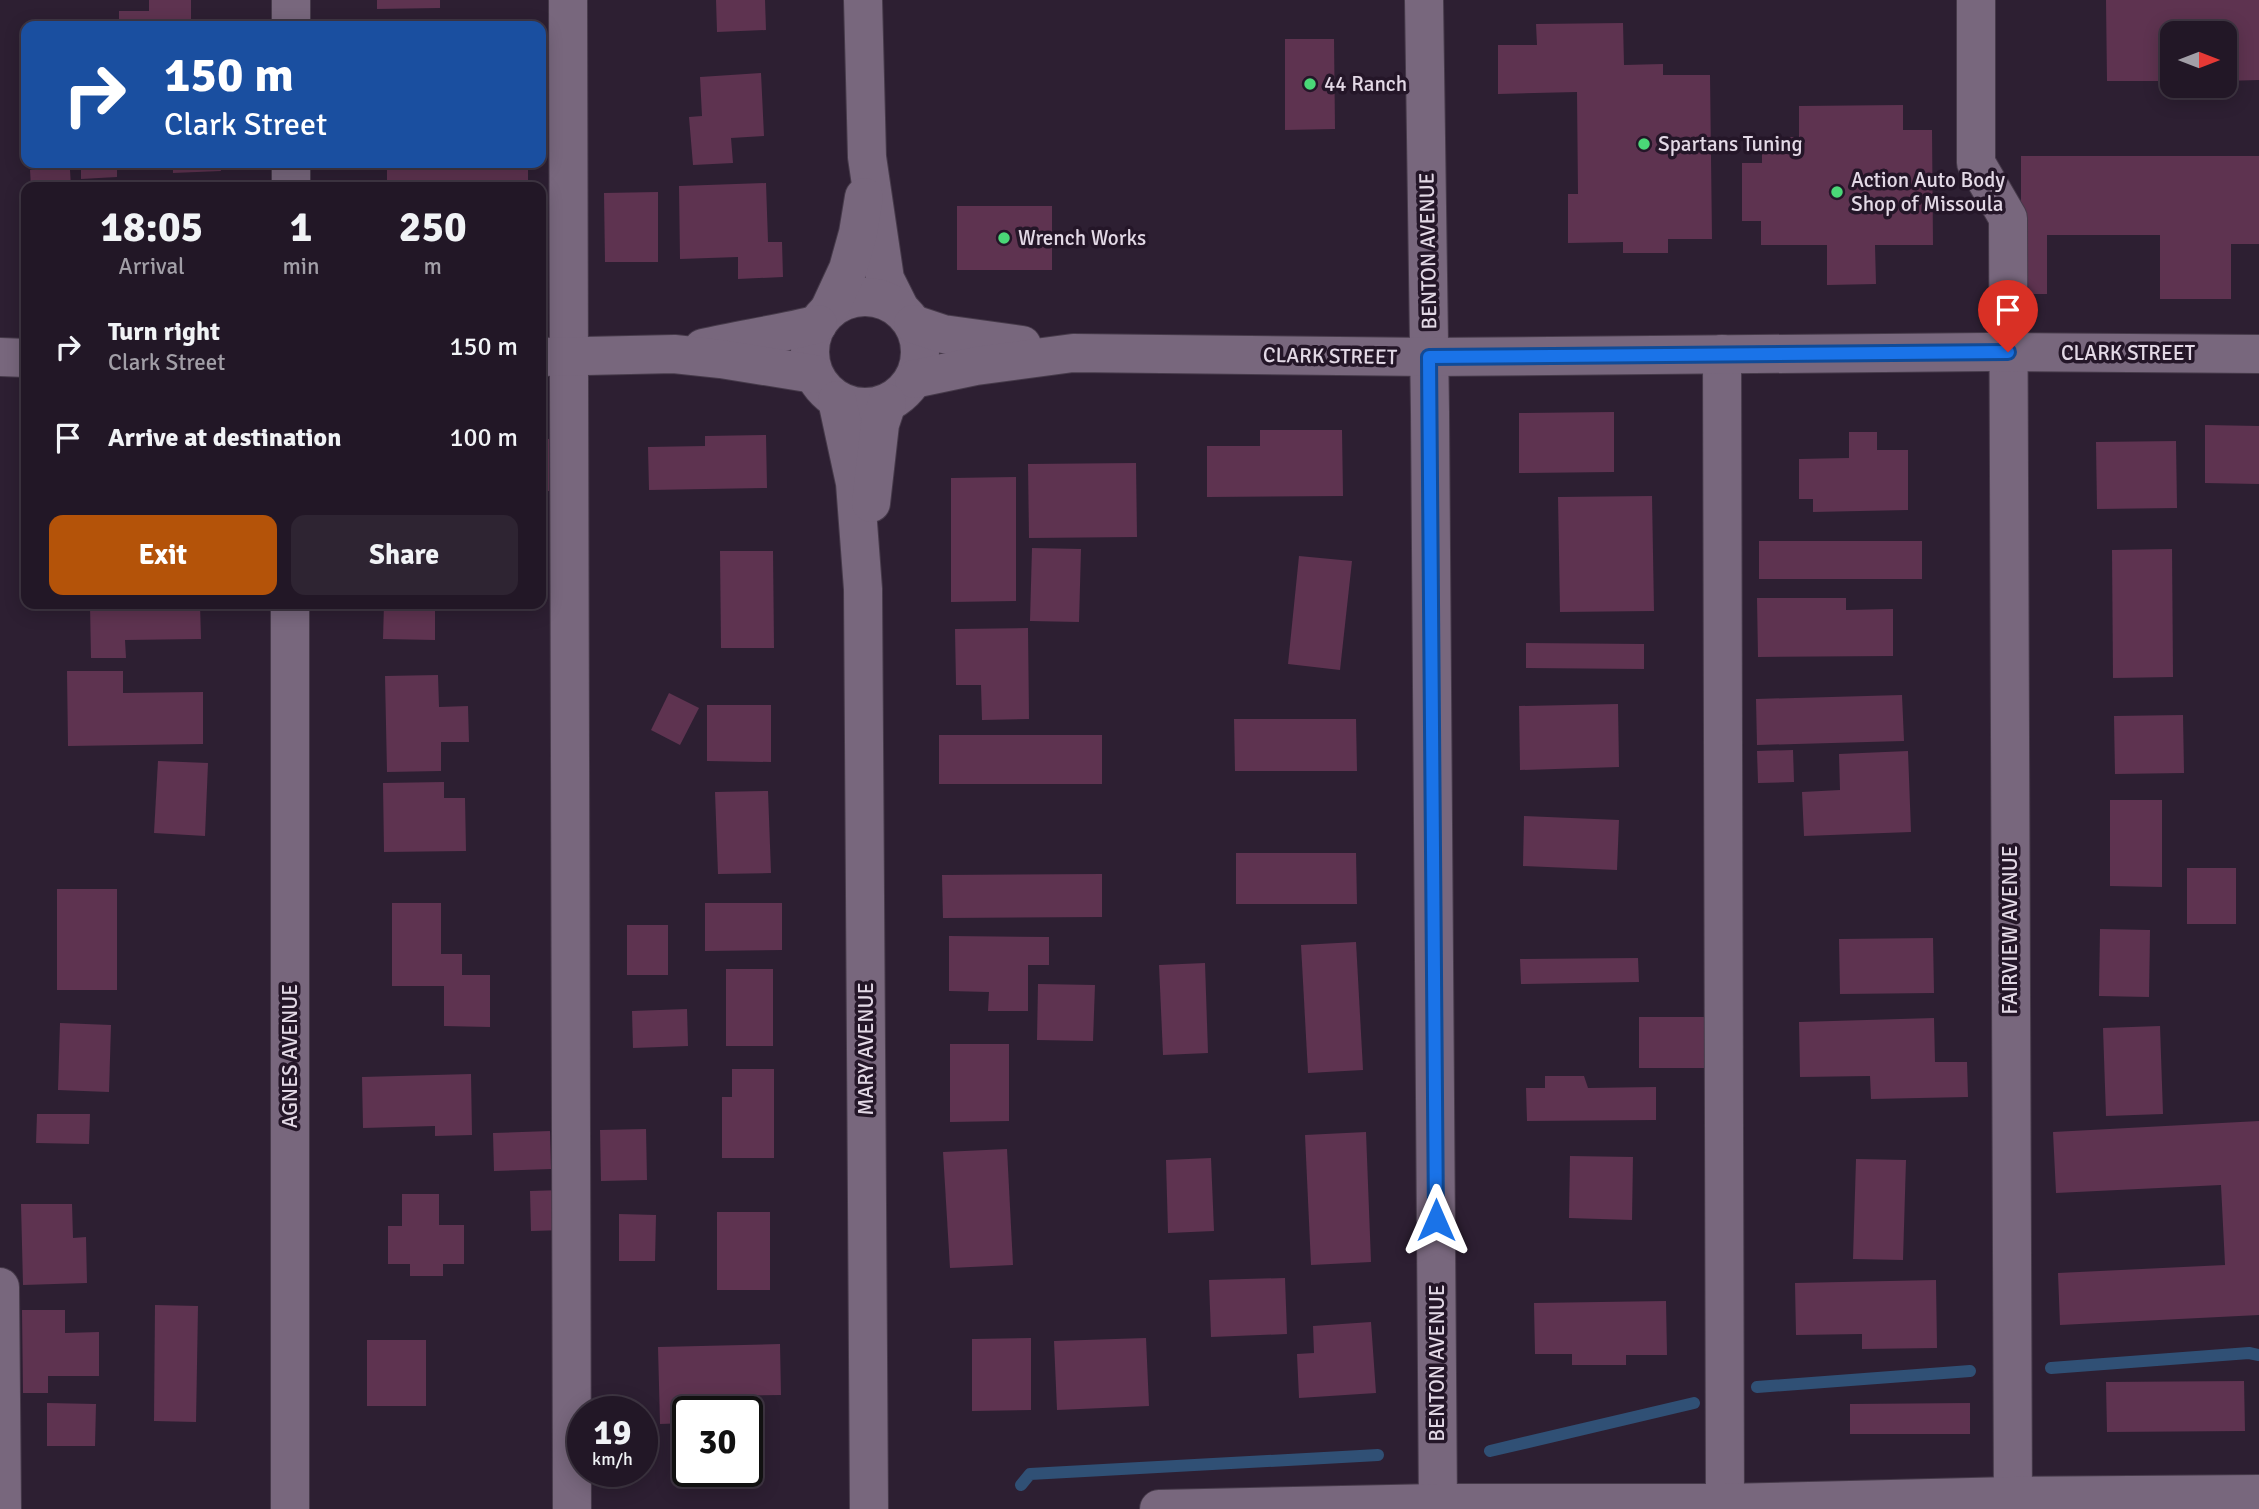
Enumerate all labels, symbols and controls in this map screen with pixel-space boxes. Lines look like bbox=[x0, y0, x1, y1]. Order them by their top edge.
north arrow bbox=[2160, 21, 2236, 98]
map controls bbox=[2160, 21, 2237, 98]
text: 150 m bbox=[164, 45, 294, 105]
icon: right bbox=[49, 49, 140, 140]
place label: 44 Ranch bbox=[1324, 71, 1407, 97]
marker: 44 Ranch bbox=[1302, 76, 1318, 92]
text: Clark Street bbox=[164, 105, 327, 144]
place label: Spartans Tuning bbox=[1658, 131, 1803, 157]
marker: Spartans Tuning bbox=[1636, 136, 1652, 152]
place label: Action Auto Body Shop of Missoula bbox=[1851, 167, 2005, 217]
street label: BENTON AVENUE bbox=[1414, 172, 1442, 330]
marker: Action Auto Body Shop of Missoula bbox=[1829, 184, 1845, 200]
text: 18:05 bbox=[100, 202, 203, 253]
text: 1 bbox=[290, 202, 312, 253]
text: 250 bbox=[399, 202, 467, 253]
place label: Wrench Works bbox=[1018, 225, 1146, 251]
marker: Wrench Works bbox=[996, 230, 1012, 246]
text: Arrival bbox=[119, 252, 185, 281]
text: min bbox=[282, 252, 320, 281]
text: m bbox=[424, 252, 442, 281]
pin bbox=[1978, 280, 2038, 352]
icon: arrive bbox=[1989, 291, 2027, 329]
text: Turn right bbox=[108, 316, 220, 348]
icon: right bbox=[49, 328, 87, 366]
text: 150 m bbox=[449, 331, 518, 363]
street label: CLARK STREET bbox=[2061, 340, 2196, 366]
street label: CLARK STREET bbox=[1263, 342, 1398, 370]
text: Clark Street bbox=[108, 348, 225, 377]
icon: arrive bbox=[49, 419, 87, 457]
text: Arrive at destination bbox=[108, 422, 341, 454]
text: 100 m bbox=[449, 422, 518, 454]
button: Exit bbox=[49, 515, 277, 595]
button: Share bbox=[291, 515, 518, 595]
street label: FAIRVIEW AVENUE bbox=[1997, 845, 2023, 1015]
street label: MARY AVENUE bbox=[853, 982, 879, 1116]
street label: AGNES AVENUE bbox=[277, 984, 303, 1128]
position arrow bbox=[1399, 1183, 1473, 1257]
street label: BENTON AVENUE bbox=[1424, 1284, 1450, 1442]
speed limit sign: 30 bbox=[672, 1396, 763, 1487]
text: 19 bbox=[594, 1411, 631, 1454]
text: km/h bbox=[592, 1448, 633, 1470]

